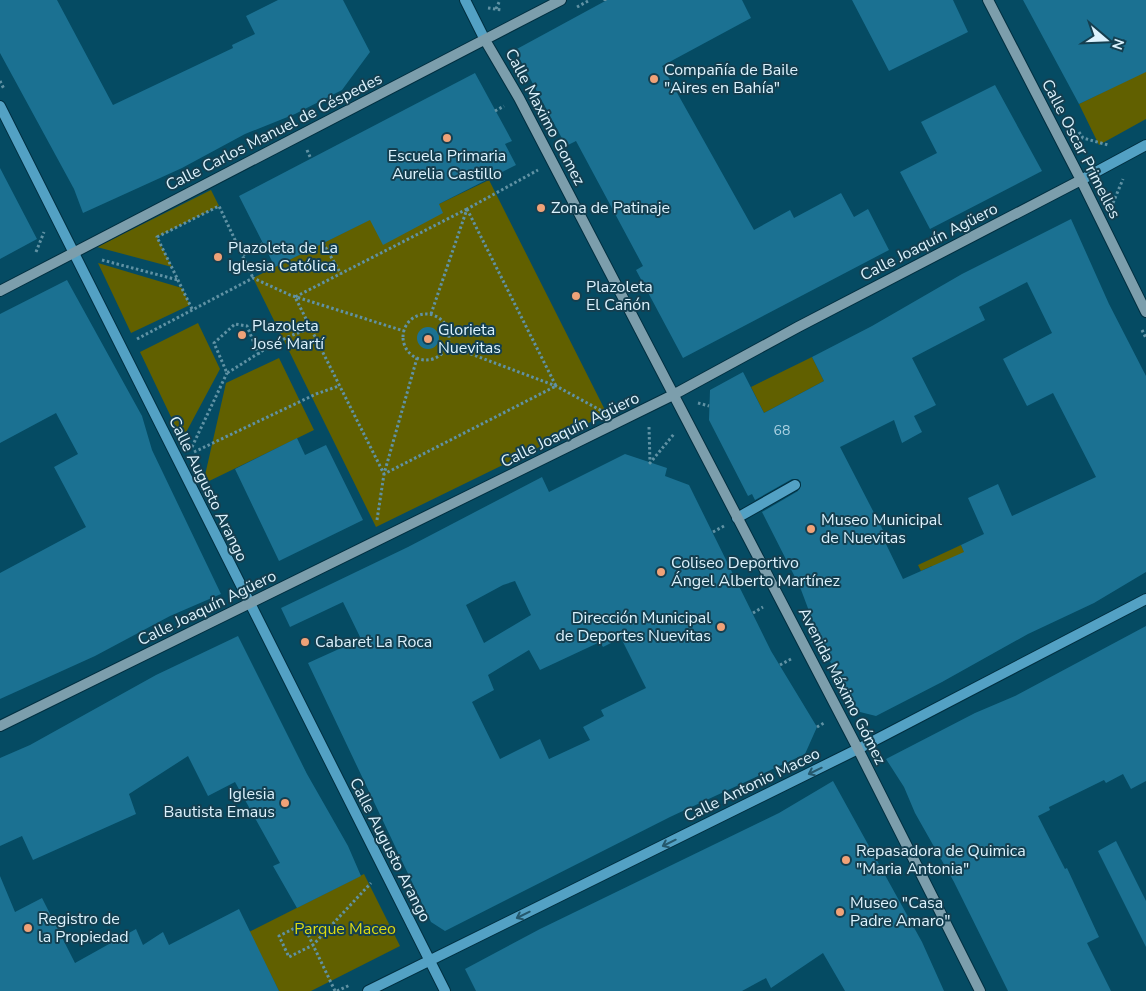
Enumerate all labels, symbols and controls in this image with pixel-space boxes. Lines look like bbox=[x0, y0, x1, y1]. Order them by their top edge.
north arrow bbox=[1081, 15, 1131, 65]
text: N bbox=[1107, 36, 1129, 52]
street label: Calle Maximo Gomez bbox=[500, 45, 590, 189]
place label: Compañía de Baile "Aires en Bahía" bbox=[664, 59, 798, 99]
street label: Calle Carlos Manuel de Céspedes bbox=[162, 68, 386, 196]
marker: Compañía de Baile "Aires en Bahía" bbox=[648, 73, 660, 85]
street label: Calle Oscar Primelles bbox=[1036, 75, 1126, 223]
marker: Escuela Primaria Aurelia Castillo bbox=[441, 132, 453, 144]
place label: Escuela Primaria Aurelia Castillo bbox=[388, 145, 506, 185]
place label: Zona de Patinaje bbox=[551, 197, 670, 219]
street label: Calle Joaquín Agüero bbox=[856, 198, 1002, 286]
marker: Zona de Patinaje bbox=[535, 202, 547, 214]
place label: Plazoleta de La Iglesia Católica bbox=[228, 237, 338, 277]
marker: Plazoleta de La Iglesia Católica bbox=[212, 251, 224, 263]
place label: Plazoleta El Cañón bbox=[586, 276, 653, 316]
marker: Plazoleta El Cañón bbox=[570, 290, 582, 302]
place label: Plazoleta José Martí bbox=[251, 315, 325, 355]
place label: Glorieta Nuevitas bbox=[438, 319, 501, 359]
marker: Plazoleta José Martí bbox=[236, 329, 248, 341]
marker: Glorieta Nuevitas bbox=[422, 333, 434, 345]
street label: Calle Joaquín Agüero bbox=[497, 387, 643, 473]
street label: Calle Augusto Arango bbox=[163, 413, 253, 565]
house number: 68 bbox=[774, 421, 790, 440]
place label: Museo Municipal de Nuevitas bbox=[821, 509, 942, 549]
marker: Museo Municipal de Nuevitas bbox=[805, 523, 817, 535]
place label: Coliseo Deportivo Ángel Alberto Martínez bbox=[671, 552, 840, 592]
street label: Calle Joaquín Agüero bbox=[134, 565, 280, 651]
marker: Coliseo Deportivo Ángel Alberto Martínez bbox=[655, 566, 667, 578]
street label: Avenida Máximo Gómez bbox=[793, 604, 891, 768]
place label: Dirección Municipal de Deportes Nuevitas bbox=[555, 607, 711, 647]
marker: Dirección Municipal de Deportes Nuevitas bbox=[715, 621, 727, 633]
place label: Cabaret La Roca bbox=[315, 631, 432, 653]
marker: Cabaret La Roca bbox=[299, 636, 311, 648]
street label: Calle Antonio Maceo bbox=[680, 742, 824, 828]
one-way arrow bbox=[807, 766, 822, 776]
street label: Calle Augusto Arango bbox=[344, 774, 436, 926]
place label: Iglesia Bautista Emaus bbox=[163, 783, 275, 823]
marker: Iglesia Bautista Emaus bbox=[279, 797, 291, 809]
one-way arrow bbox=[662, 839, 677, 848]
place label: Repasadora de Quimica "Maria Antonia" bbox=[856, 840, 1026, 880]
marker: Repasadora de Quimica "Maria Antonia" bbox=[840, 854, 852, 866]
place label: Museo "Casa Padre Amaro" bbox=[850, 892, 950, 932]
marker: Museo "Casa Padre Amaro" bbox=[834, 906, 846, 918]
place label: Registro de la Propiedad bbox=[38, 908, 129, 948]
one-way arrow bbox=[516, 911, 531, 920]
park label: Parque Maceo bbox=[294, 918, 396, 940]
marker: Registro de la Propiedad bbox=[22, 922, 34, 934]

